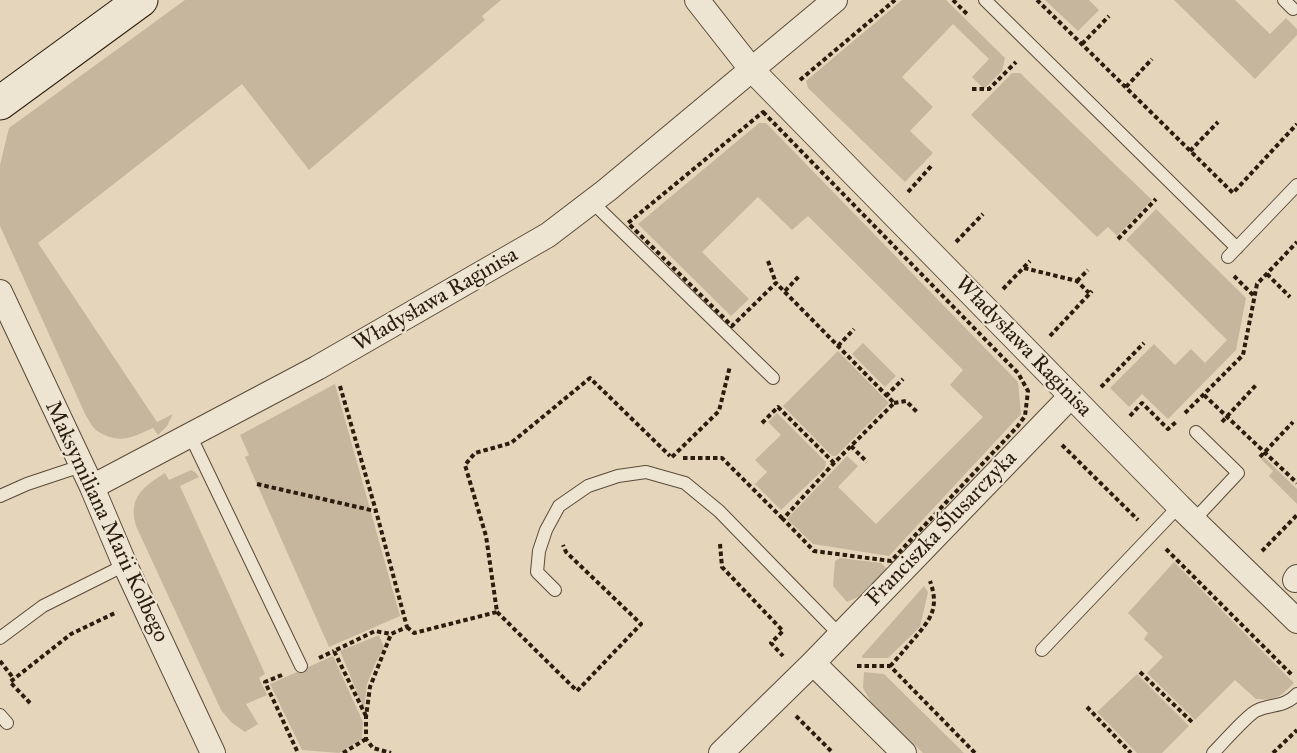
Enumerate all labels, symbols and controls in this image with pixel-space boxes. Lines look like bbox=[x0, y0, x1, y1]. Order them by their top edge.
street label: Władysława Raginisa bbox=[349, 242, 523, 358]
street label: Władysława Raginisa bbox=[949, 271, 1097, 423]
street label: Maksymiliana Marii Kolbego bbox=[38, 397, 174, 647]
street label: Franciszka Ślusarczyka bbox=[861, 446, 1023, 612]

